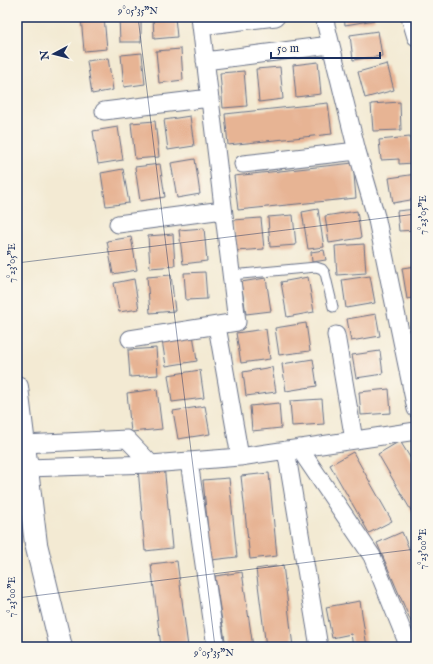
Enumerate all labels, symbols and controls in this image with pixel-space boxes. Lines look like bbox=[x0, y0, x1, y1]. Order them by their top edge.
text: 9°05'35"N bbox=[117, 5, 158, 18]
north arrow bbox=[34, 34, 74, 74]
scale bar bbox=[271, 34, 380, 60]
text: 50 m bbox=[277, 41, 299, 56]
text: N bbox=[37, 49, 53, 62]
text: 7°23'05"E bbox=[417, 195, 430, 235]
text: 7°23'05"E bbox=[6, 243, 19, 283]
text: 7°23'00"E bbox=[417, 529, 430, 569]
text: 7°23'00"E bbox=[6, 577, 19, 617]
text: 9°05'35"N bbox=[193, 647, 234, 660]

